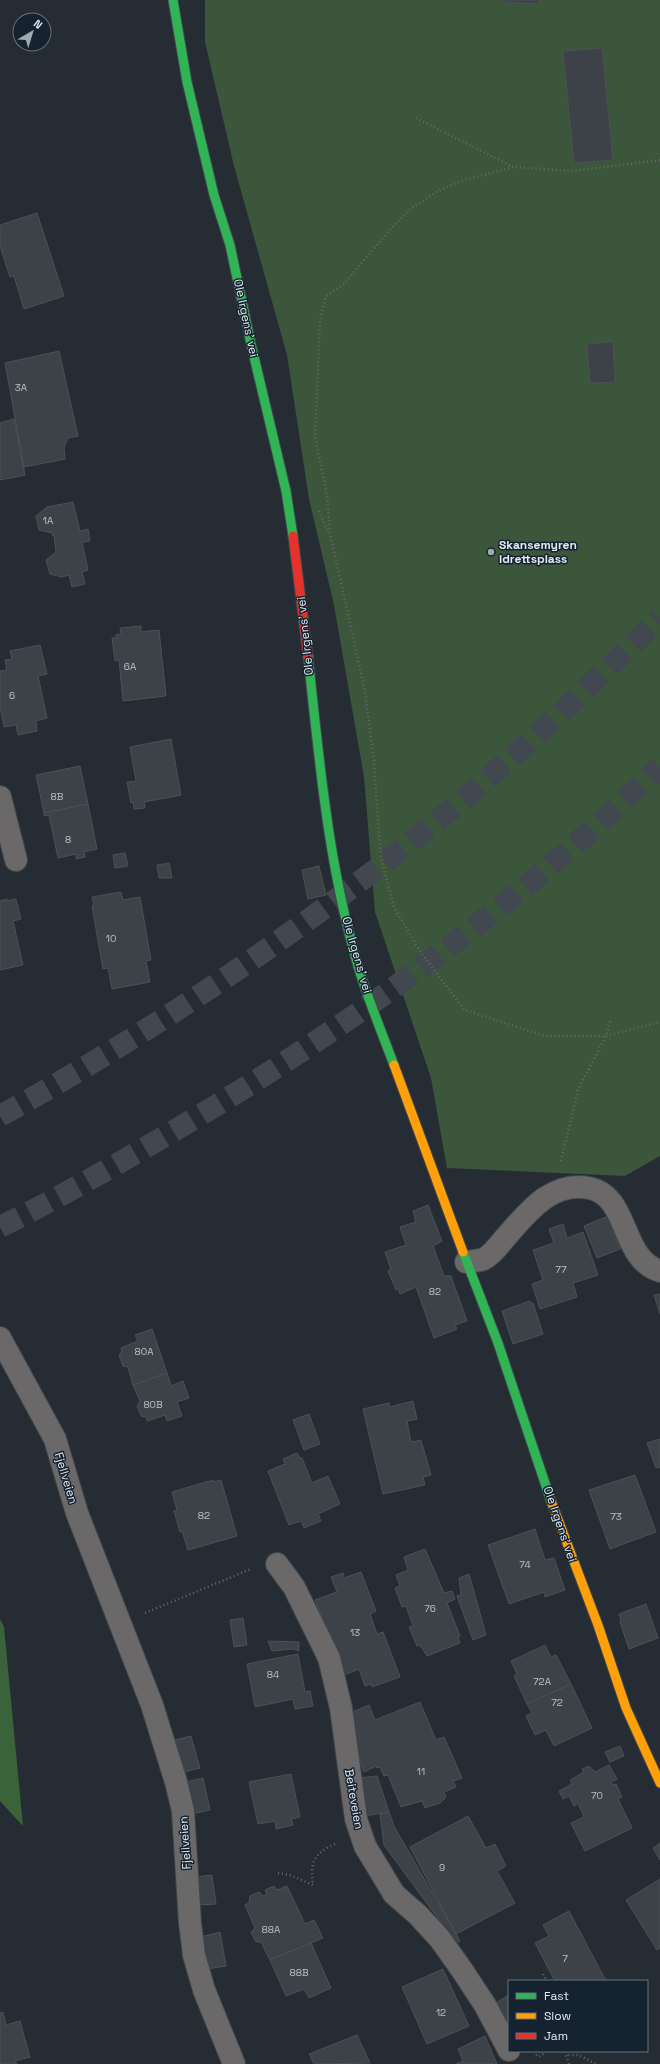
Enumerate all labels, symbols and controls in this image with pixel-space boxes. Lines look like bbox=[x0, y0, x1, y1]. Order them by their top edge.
north arrow bbox=[12, 12, 52, 52]
text: N bbox=[31, 16, 45, 32]
street label: Ole Irgens' vei bbox=[230, 278, 262, 358]
house number: 3A bbox=[15, 381, 28, 394]
house number: 1A bbox=[43, 514, 54, 527]
place label: Skansemyren idrettsplass bbox=[499, 537, 577, 567]
marker: Skansemyren idrettsplass bbox=[486, 547, 496, 557]
street label: Ole Irgens' vei bbox=[293, 596, 317, 676]
house number: 6A bbox=[124, 660, 137, 673]
house number: 6 bbox=[9, 689, 15, 702]
house number: 8B bbox=[51, 790, 64, 803]
house number: 8 bbox=[65, 833, 71, 846]
street label: Ole Irgens' vei bbox=[338, 915, 376, 995]
house number: 10 bbox=[106, 932, 116, 945]
house number: 77 bbox=[555, 1263, 567, 1276]
house number: 82 bbox=[429, 1285, 441, 1298]
house number: 80A bbox=[135, 1345, 154, 1358]
house number: 80B bbox=[143, 1398, 163, 1411]
street label: Fjellveien bbox=[51, 1450, 81, 1506]
street label: Ole Irgens' vei bbox=[540, 1484, 580, 1564]
house number: 82 bbox=[198, 1509, 210, 1522]
house number: 73 bbox=[610, 1510, 622, 1523]
house number: 74 bbox=[519, 1558, 531, 1571]
house number: 76 bbox=[424, 1602, 436, 1615]
house number: 13 bbox=[350, 1626, 360, 1639]
house number: 84 bbox=[267, 1668, 279, 1681]
house number: 72A bbox=[533, 1675, 552, 1688]
house number: 72 bbox=[551, 1696, 563, 1709]
house number: 11 bbox=[417, 1765, 425, 1778]
street label: Beiteveien bbox=[341, 1768, 367, 1830]
house number: 70 bbox=[591, 1789, 603, 1802]
street label: Fjellveien bbox=[175, 1816, 195, 1870]
house number: 9 bbox=[439, 1861, 445, 1874]
house number: 88A bbox=[262, 1923, 281, 1936]
house number: 7 bbox=[562, 1952, 568, 1965]
house number: 88B bbox=[289, 1966, 309, 1979]
legend bbox=[508, 1980, 648, 2052]
text: Fast bbox=[544, 1988, 569, 2004]
house number: 12 bbox=[436, 2006, 446, 2019]
text: Slow bbox=[544, 2008, 571, 2024]
text: Jam bbox=[544, 2028, 568, 2044]

